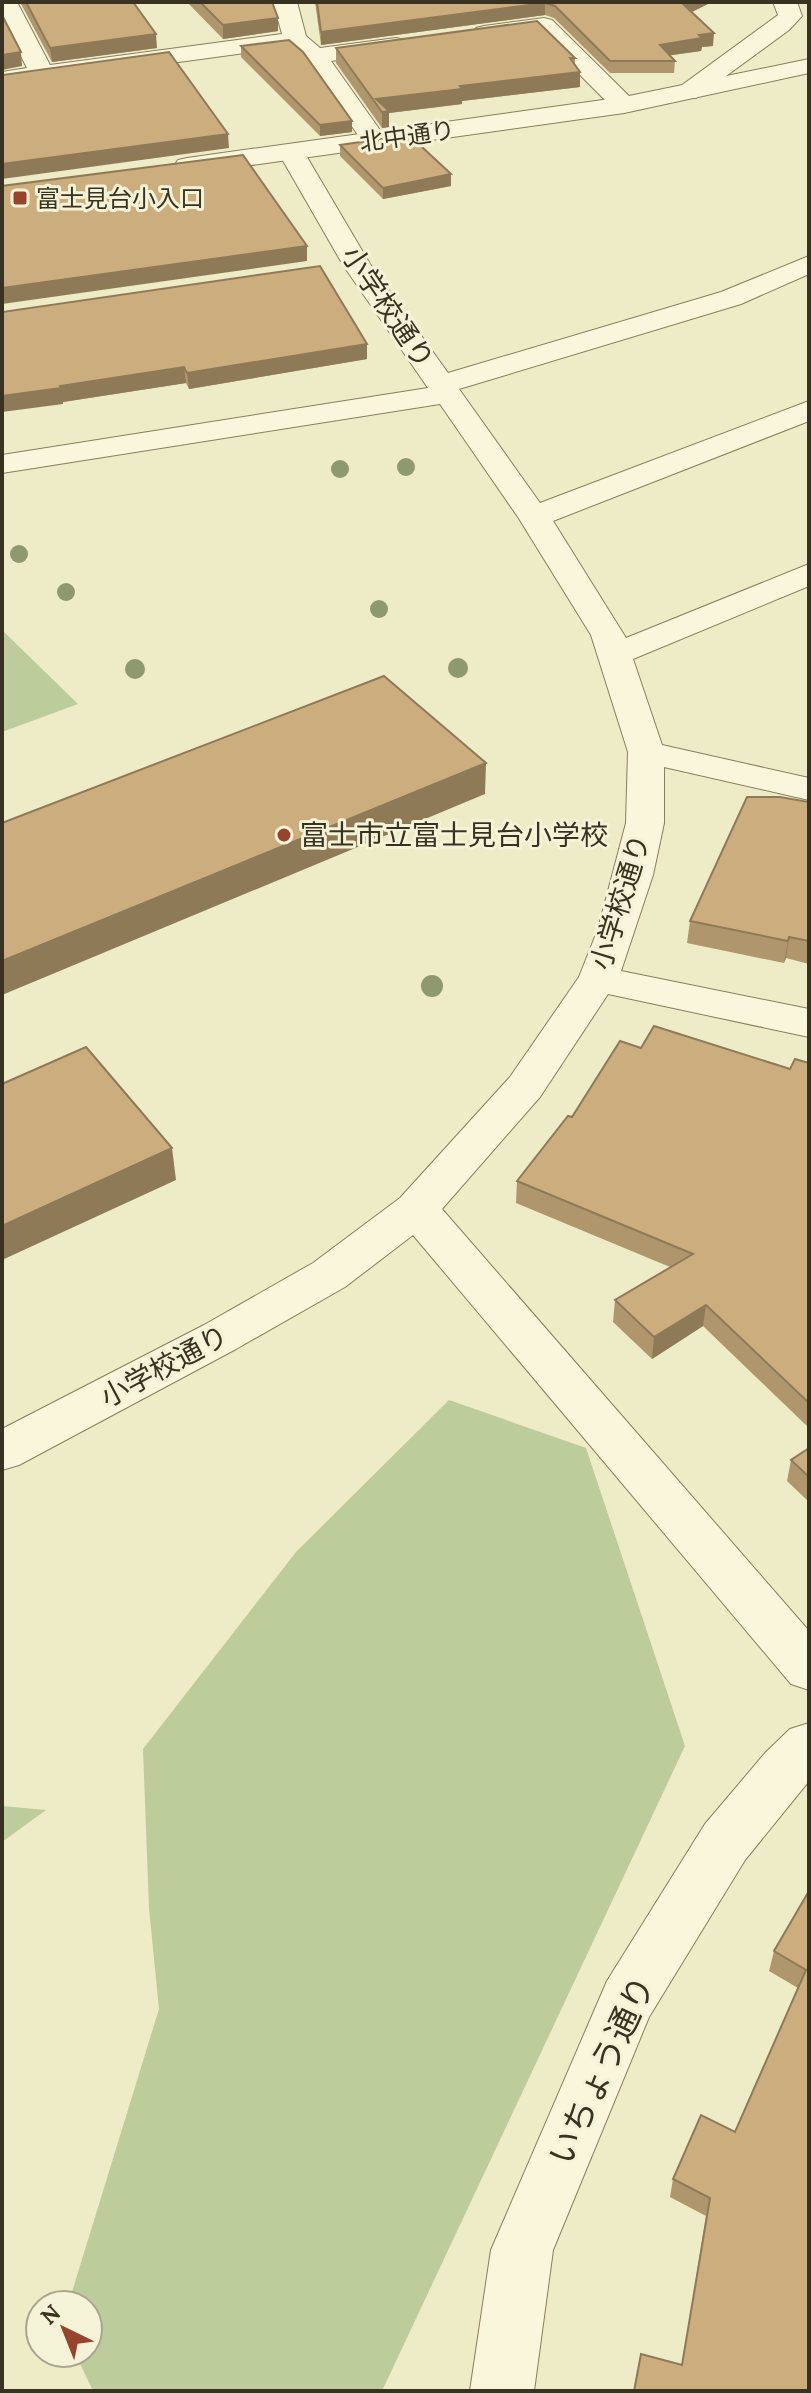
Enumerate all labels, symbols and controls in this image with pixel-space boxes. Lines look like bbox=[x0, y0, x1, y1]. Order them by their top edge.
street label: 北中通り bbox=[357, 114, 457, 158]
place label: 富士見台小入口 bbox=[36, 183, 204, 214]
marker: 富士見台小入口 bbox=[11, 189, 29, 207]
street label: 小学校通り bbox=[334, 239, 442, 375]
place label: 富士市立富士見台小学校 bbox=[300, 817, 608, 853]
marker: 富士市立富士見台小学校 bbox=[275, 826, 293, 844]
street label: 小学校通り bbox=[582, 830, 658, 974]
street label: 小学校通り bbox=[94, 1317, 234, 1415]
street label: いちょう通り bbox=[538, 1968, 664, 2172]
north arrow bbox=[24, 2289, 104, 2369]
text: N bbox=[35, 2298, 66, 2330]

